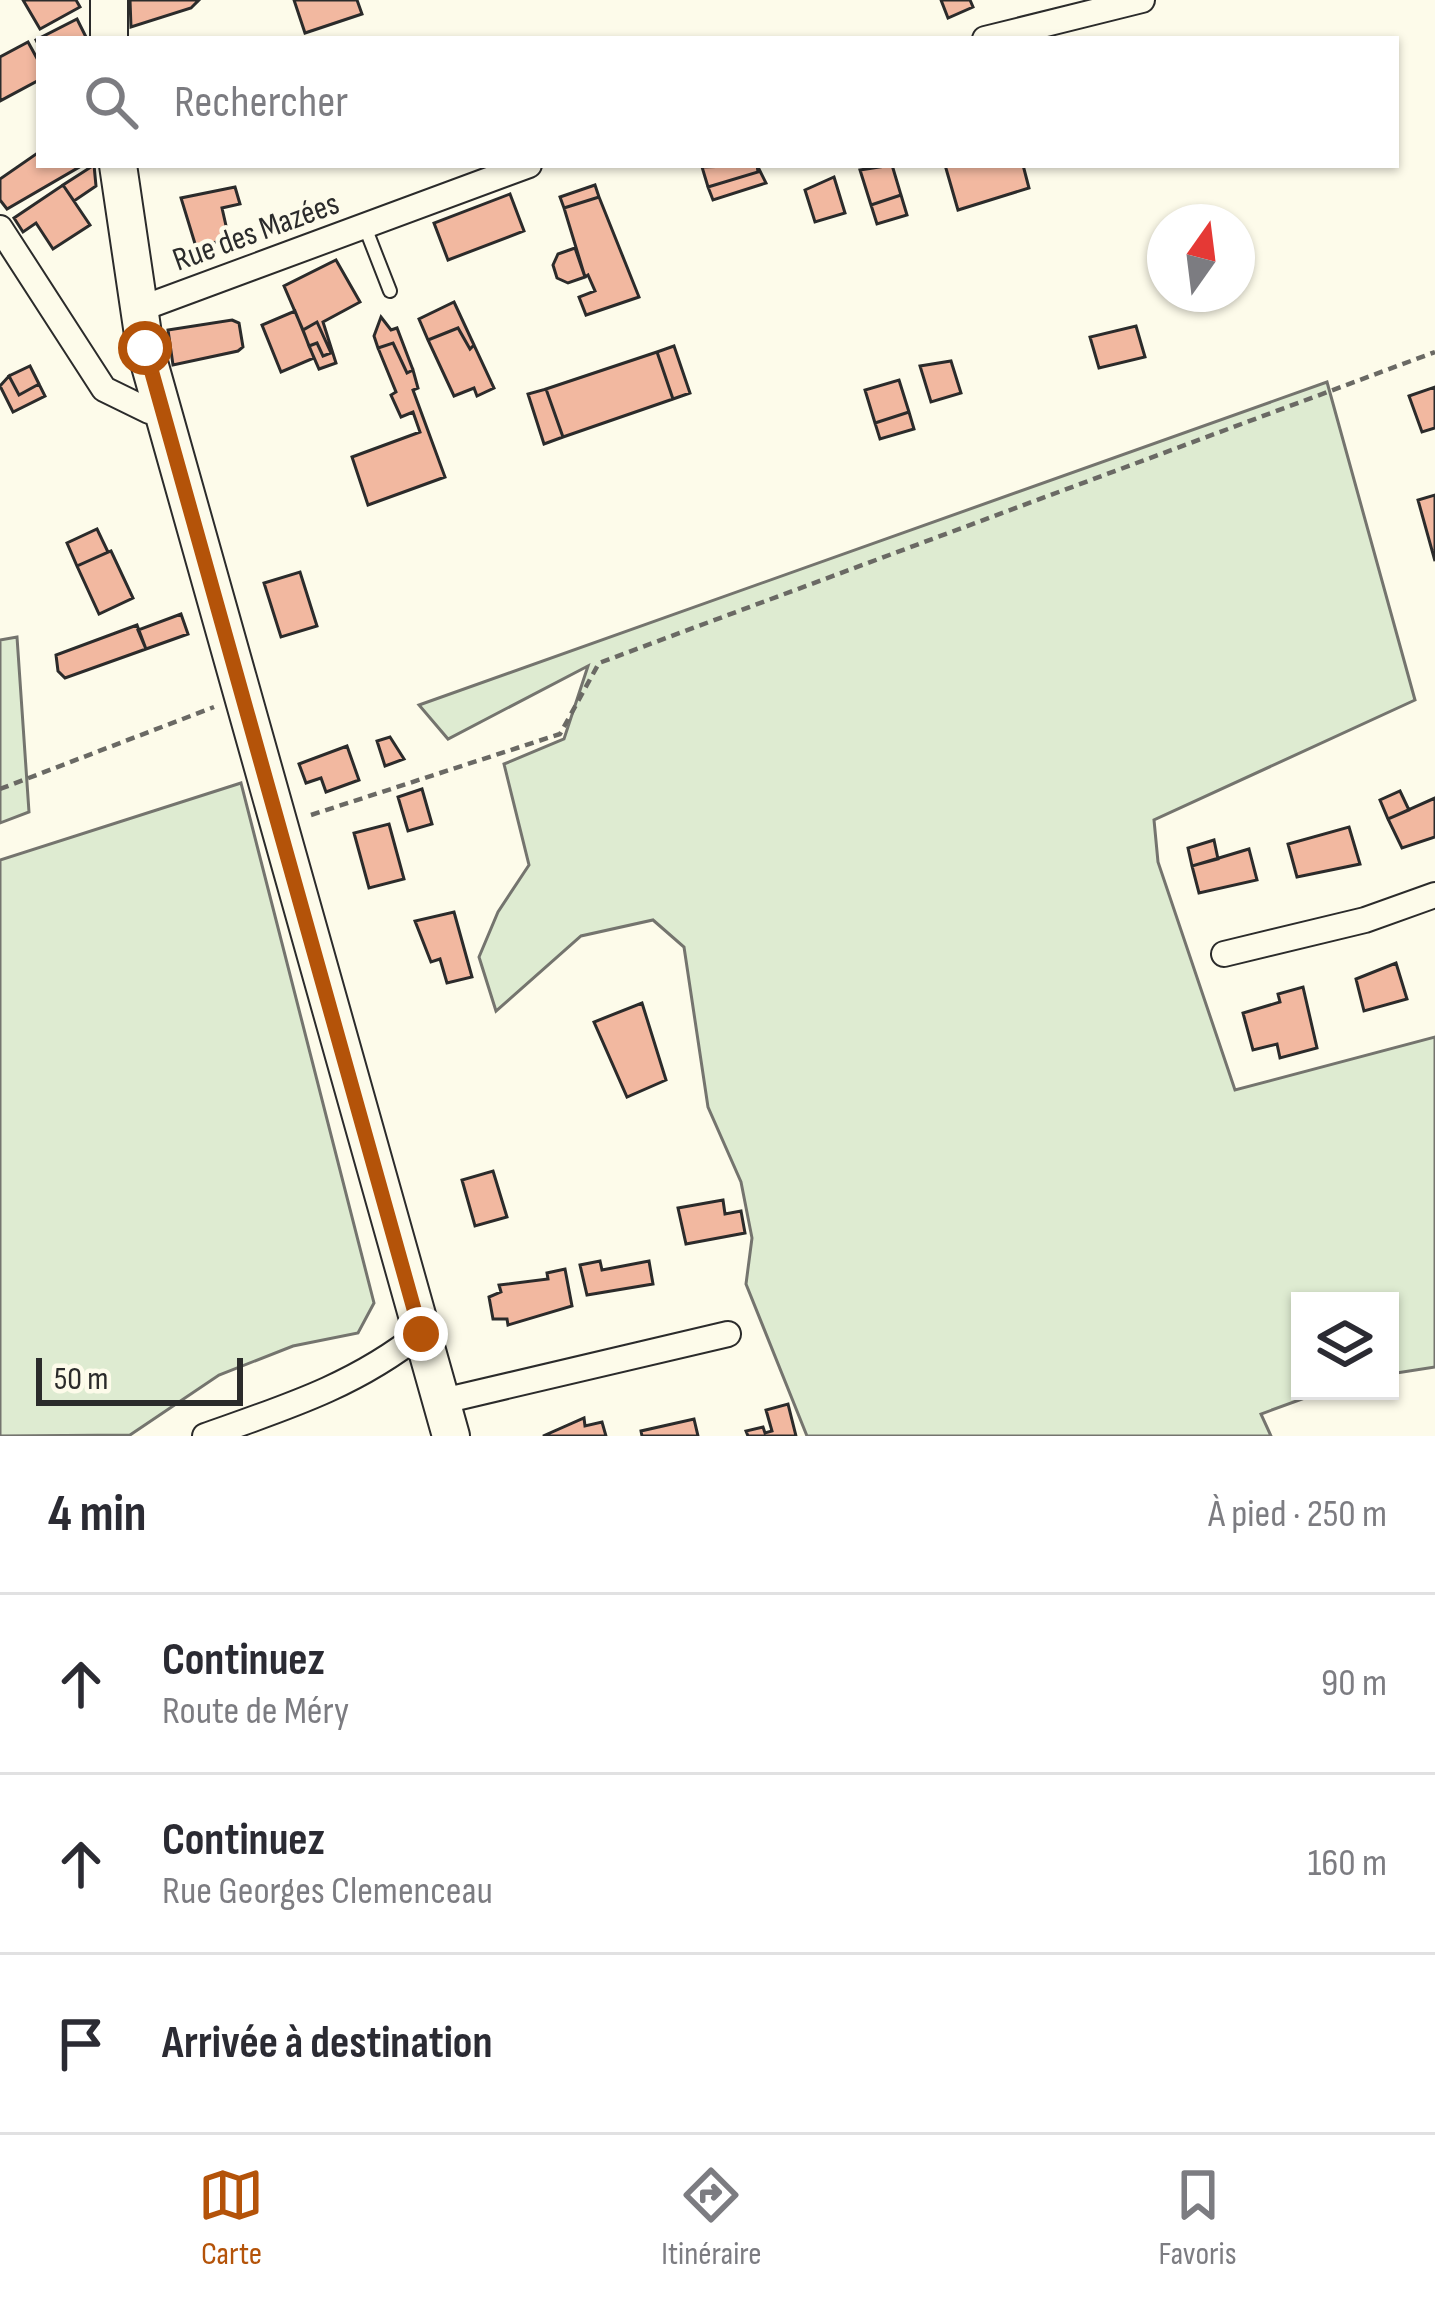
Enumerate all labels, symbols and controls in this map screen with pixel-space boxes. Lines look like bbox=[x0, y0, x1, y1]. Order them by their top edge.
search box bbox=[36, 36, 1399, 168]
icon: search bbox=[78, 69, 144, 135]
text: Rechercher bbox=[174, 75, 348, 130]
street label: Rue des Mazées bbox=[168, 183, 344, 281]
north arrow bbox=[1147, 204, 1255, 312]
route start bbox=[118, 321, 172, 375]
map controls bbox=[1291, 1292, 1399, 1400]
button: layers bbox=[1291, 1292, 1399, 1400]
route end bbox=[394, 1307, 448, 1361]
scale bar bbox=[36, 1352, 243, 1405]
text: 50 m bbox=[54, 1359, 108, 1399]
text: 4 min bbox=[48, 1484, 147, 1545]
text: À pied · 250 m bbox=[1208, 1491, 1387, 1538]
text: Continuez bbox=[162, 1633, 325, 1688]
icon: ahead bbox=[48, 1651, 114, 1717]
text: 90 m bbox=[1321, 1660, 1387, 1707]
text: Route de Méry bbox=[162, 1688, 349, 1735]
text: Continuez bbox=[162, 1813, 325, 1868]
icon: ahead bbox=[48, 1831, 114, 1897]
text: 160 m bbox=[1308, 1840, 1387, 1887]
text: Rue Georges Clemenceau bbox=[162, 1868, 493, 1915]
icon: arrive bbox=[48, 2011, 114, 2077]
text: Arrivée à destination bbox=[162, 2016, 492, 2071]
tab: Carte bbox=[198, 2162, 264, 2274]
tab: Itinéraire bbox=[661, 2162, 762, 2274]
tab: Favoris bbox=[1158, 2162, 1237, 2274]

